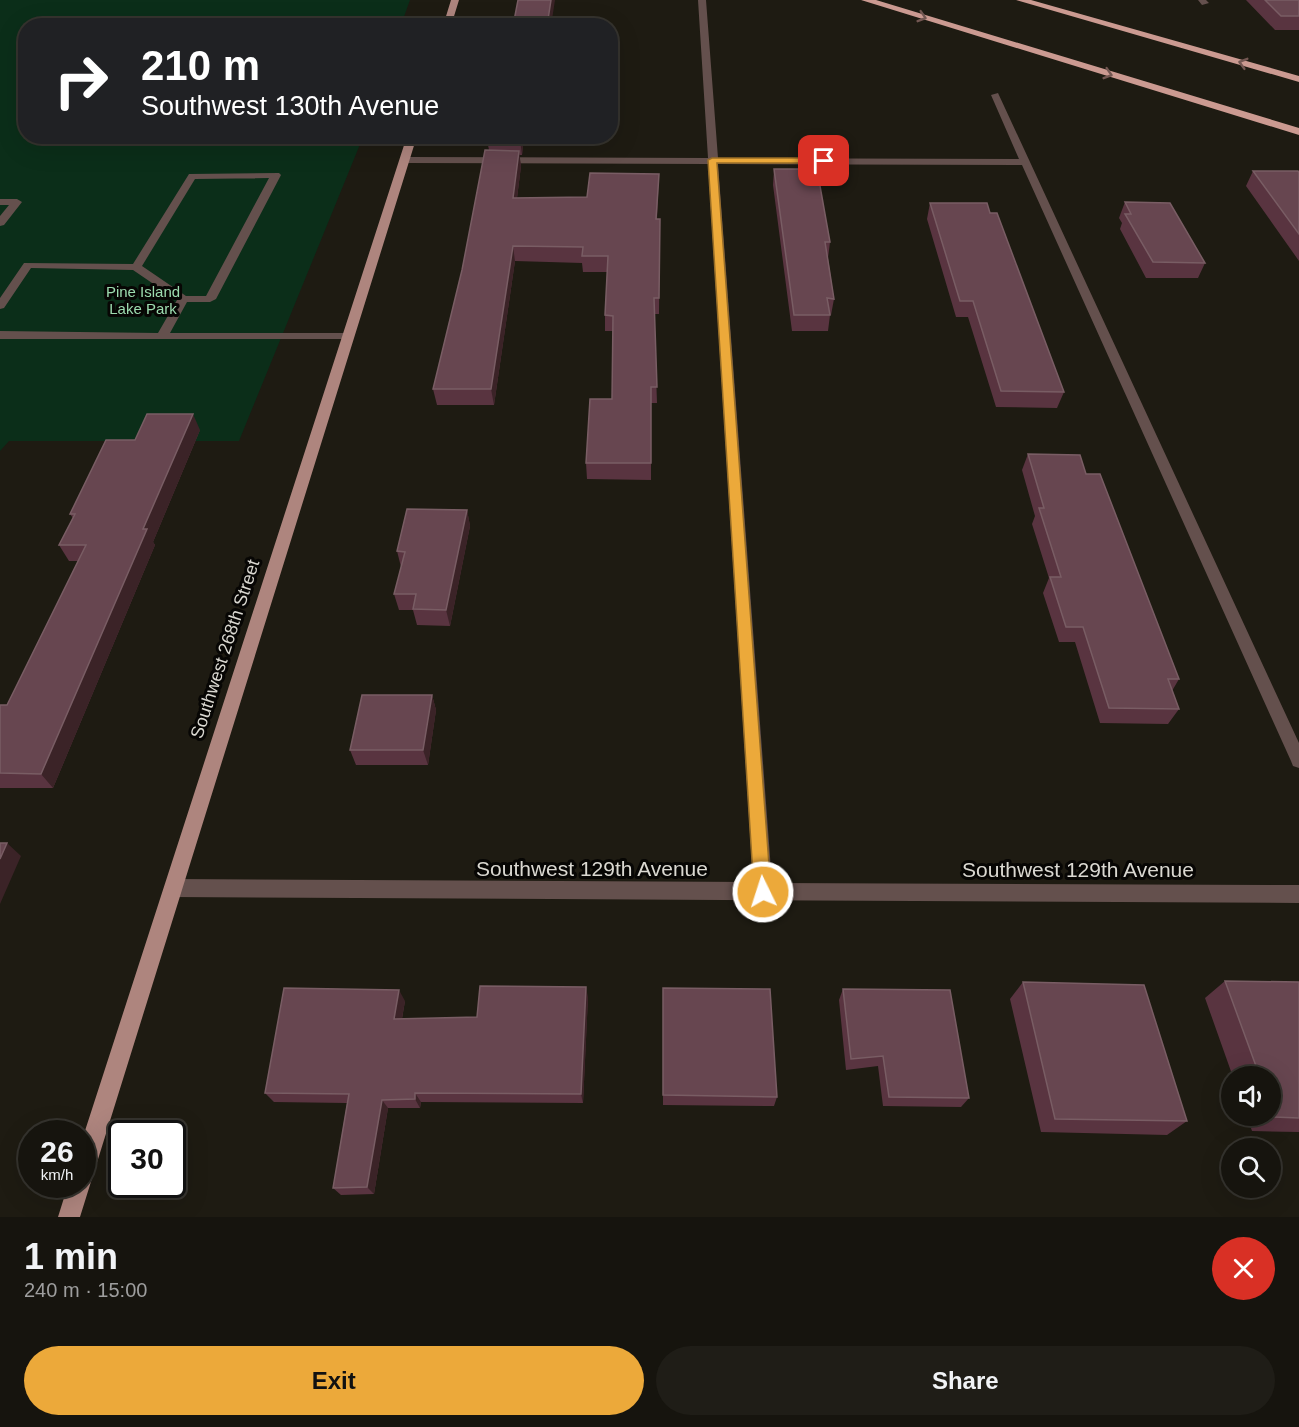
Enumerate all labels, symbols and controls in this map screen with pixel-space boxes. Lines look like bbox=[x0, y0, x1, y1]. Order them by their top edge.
one-way arrow bbox=[916, 10, 927, 22]
icon: right bbox=[42, 42, 120, 120]
text: 210 m bbox=[141, 42, 260, 89]
one-way arrow bbox=[1238, 58, 1249, 70]
one-way arrow bbox=[1102, 67, 1113, 79]
text: Southwest 130th Avenue bbox=[141, 91, 439, 121]
pin bbox=[798, 135, 849, 186]
icon: arrive bbox=[807, 144, 840, 177]
park label: Pine Island Lake Park bbox=[106, 283, 180, 317]
street label: Southwest 268th Street bbox=[187, 557, 263, 741]
street label: Southwest 129th Avenue bbox=[476, 857, 708, 880]
street label: Southwest 129th Avenue bbox=[962, 858, 1194, 881]
position arrow bbox=[731, 860, 795, 924]
map controls bbox=[1221, 1066, 1281, 1198]
button: sound bbox=[1221, 1066, 1281, 1126]
speed limit sign: 30 bbox=[108, 1120, 186, 1198]
text: 26 bbox=[40, 1135, 74, 1168]
button: search bbox=[1221, 1138, 1281, 1198]
text: km/h bbox=[41, 1166, 73, 1183]
text: 1 min bbox=[24, 1236, 118, 1277]
button: close bbox=[1212, 1237, 1275, 1300]
text: 240 m · 15:00 bbox=[24, 1279, 147, 1301]
button: Exit bbox=[24, 1346, 644, 1415]
button: Share bbox=[656, 1346, 1275, 1415]

